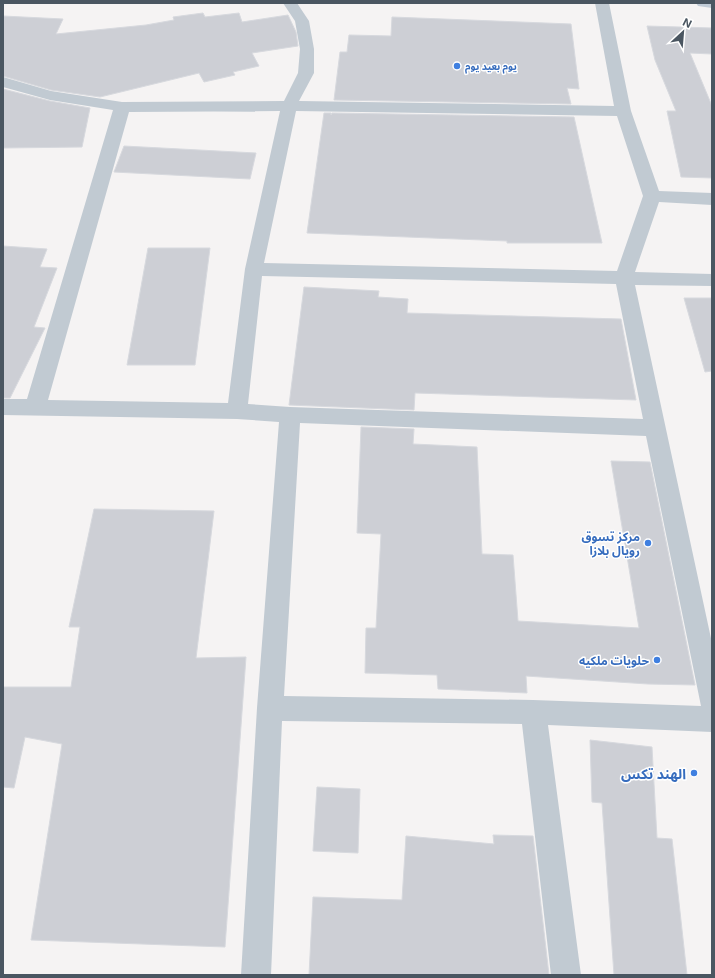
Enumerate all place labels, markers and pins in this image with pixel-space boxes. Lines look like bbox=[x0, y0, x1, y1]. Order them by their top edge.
place label: يوم بعيد يوم bbox=[465, 60, 517, 74]
marker: يوم بعيد يوم bbox=[452, 61, 462, 71]
place label: مركز تسوق رويال بلازا bbox=[582, 529, 640, 558]
marker: مركز تسوق رويال بلازا bbox=[643, 538, 653, 548]
place label: حلويات ملكيه bbox=[579, 653, 649, 668]
marker: حلويات ملكيه bbox=[652, 655, 662, 665]
place label: الهند تكس bbox=[621, 765, 686, 782]
marker: الهند تكس bbox=[689, 768, 699, 778]

